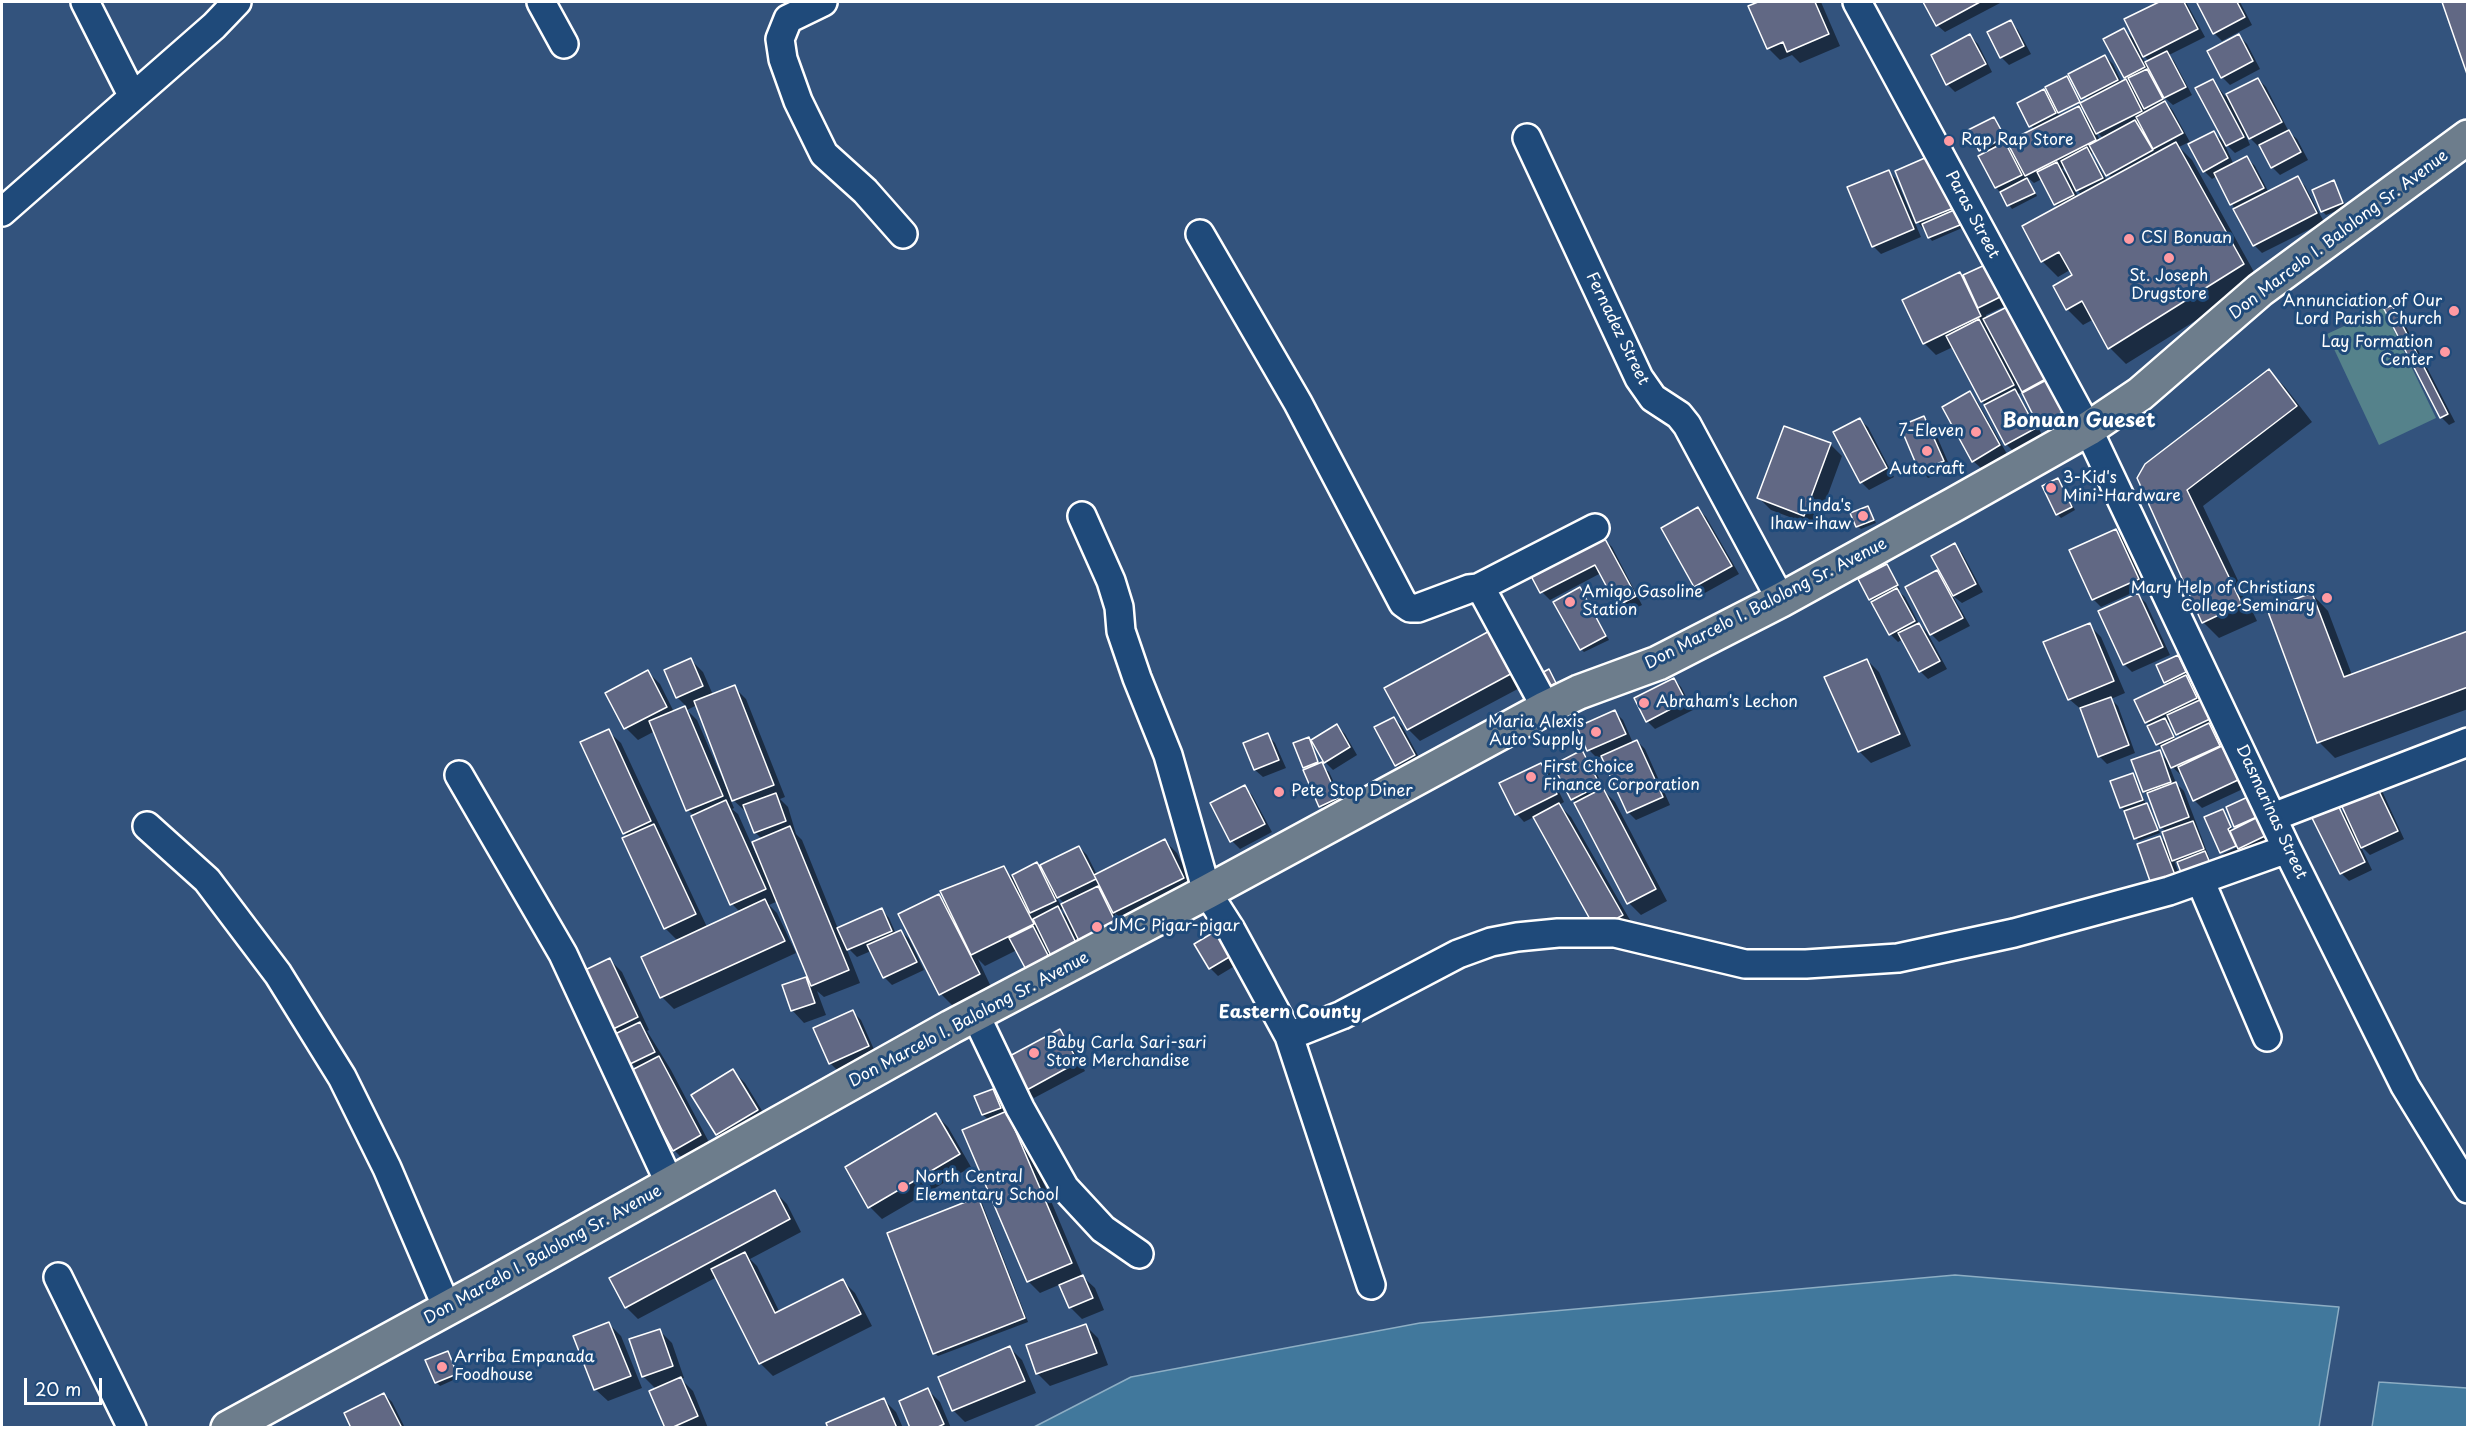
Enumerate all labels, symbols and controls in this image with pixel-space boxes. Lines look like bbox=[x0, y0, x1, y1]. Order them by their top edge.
place label: Rap Rap Store bbox=[1961, 131, 2074, 151]
marker: Rap Rap Store bbox=[1942, 134, 1956, 148]
street label: Don Marcelo I. Balolong Sr. Avenue bbox=[2226, 146, 2452, 324]
street label: Paras Street bbox=[1941, 168, 2003, 262]
place label: CSI Bonuan bbox=[2141, 229, 2232, 249]
marker: CSI Bonuan bbox=[2122, 232, 2136, 246]
marker: St. Joseph Drugstore bbox=[2162, 251, 2176, 265]
place label: St. Joseph Drugstore bbox=[2130, 267, 2208, 305]
street label: Fernadez Street bbox=[1581, 269, 1653, 389]
place label: Annunciation of Our Lord Parish Church bbox=[2283, 292, 2442, 330]
marker: Annunciation of Our Lord Parish Church bbox=[2447, 304, 2461, 318]
place label: Lay Formation Center bbox=[2321, 333, 2433, 371]
marker: Lay Formation Center bbox=[2438, 345, 2452, 359]
district label: Bonuan Gueset bbox=[2002, 409, 2156, 433]
place label: 7-Eleven bbox=[1899, 422, 1964, 442]
marker: 7-Eleven bbox=[1969, 425, 1983, 439]
marker: Autocraft bbox=[1920, 444, 1934, 458]
place label: Autocraft bbox=[1889, 460, 1965, 480]
place label: 3-Kid's Mini-Hardware bbox=[2063, 469, 2181, 507]
marker: 3-Kid's Mini-Hardware bbox=[2044, 481, 2058, 495]
place label: Linda's Ihaw-ihaw bbox=[1770, 497, 1851, 535]
marker: Linda's Ihaw-ihaw bbox=[1856, 509, 1870, 523]
street label: Don Marcelo I. Balolong Sr. Avenue bbox=[1642, 534, 1890, 674]
place label: Mary Help of Christians College Seminary bbox=[2131, 579, 2315, 617]
place label: Amigo Gasoline Station bbox=[1582, 583, 1703, 621]
marker: Mary Help of Christians College Seminary bbox=[2320, 591, 2334, 605]
marker: Amigo Gasoline Station bbox=[1563, 595, 1577, 609]
place label: Abraham's Lechon bbox=[1656, 693, 1798, 713]
marker: Abraham's Lechon bbox=[1637, 696, 1651, 710]
place label: Maria Alexis Auto Supply bbox=[1488, 713, 1584, 751]
marker: Maria Alexis Auto Supply bbox=[1589, 725, 1603, 739]
street label: Dasmarinas Street bbox=[2231, 742, 2311, 882]
place label: First Choice Finance Corporation bbox=[1543, 758, 1700, 796]
marker: First Choice Finance Corporation bbox=[1524, 770, 1538, 784]
place label: Pete Stop Diner bbox=[1291, 782, 1413, 802]
marker: Pete Stop Diner bbox=[1272, 785, 1286, 799]
place label: JMC Pigar-pigar bbox=[1109, 917, 1240, 937]
marker: JMC Pigar-pigar bbox=[1090, 920, 1104, 934]
street label: Don Marcelo I. Balolong Sr. Avenue bbox=[846, 948, 1092, 1092]
district label: Eastern County bbox=[1219, 1002, 1361, 1024]
place label: Baby Carla Sari-sari Store Merchandise bbox=[1046, 1034, 1207, 1072]
marker: Baby Carla Sari-sari Store Merchandise bbox=[1027, 1046, 1041, 1060]
place label: North Central Elementary School bbox=[915, 1168, 1059, 1206]
marker: North Central Elementary School bbox=[896, 1180, 910, 1194]
street label: Don Marcelo I. Balolong Sr. Avenue bbox=[421, 1181, 665, 1329]
place label: Arriba Empanada Foodhouse bbox=[454, 1348, 595, 1386]
marker: Arriba Empanada Foodhouse bbox=[435, 1360, 449, 1374]
scale bar bbox=[27, 1366, 105, 1404]
text: 20 m bbox=[35, 1375, 81, 1402]

